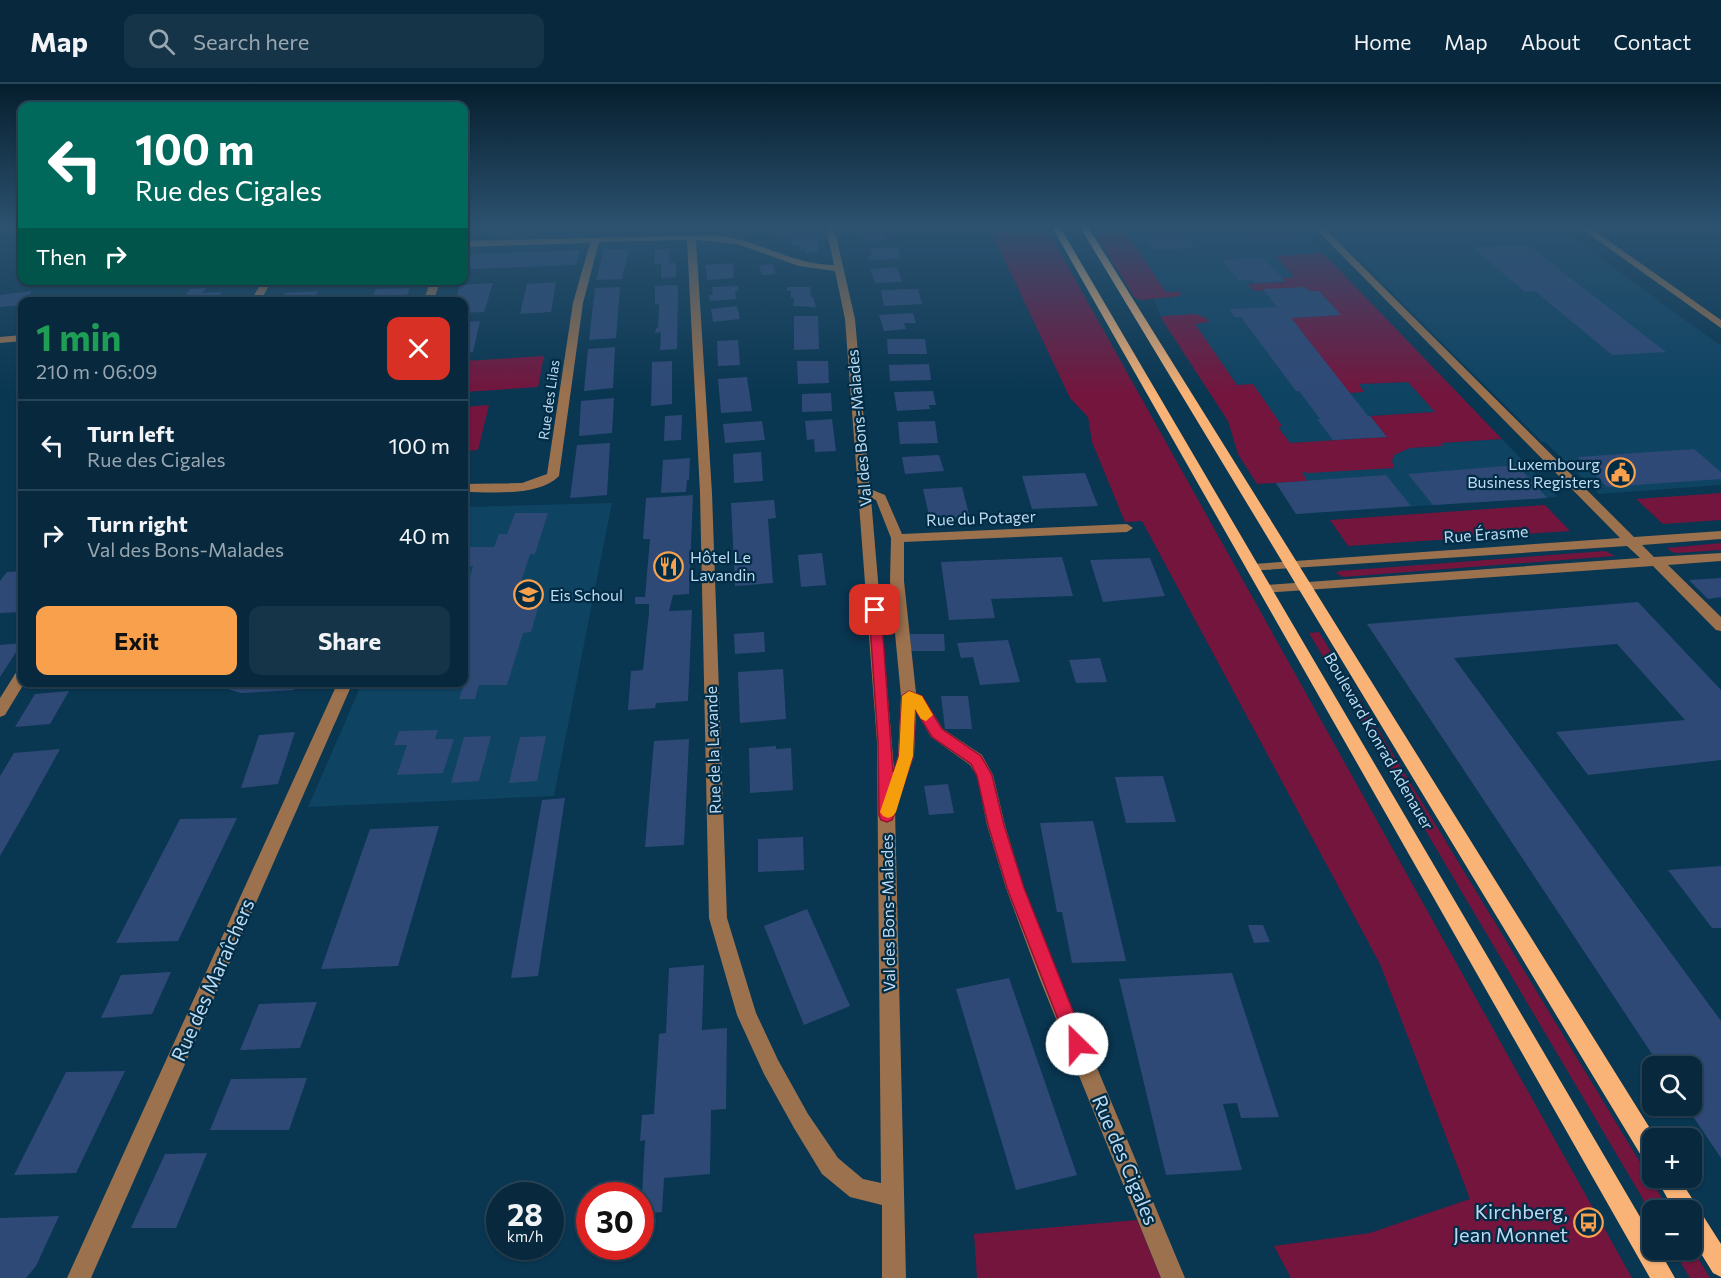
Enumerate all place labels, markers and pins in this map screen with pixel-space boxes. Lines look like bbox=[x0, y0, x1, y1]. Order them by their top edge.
place label: Luxembourg Business Registers bbox=[1467, 454, 1600, 491]
public building icon: Luxembourg Business Registers bbox=[1605, 457, 1637, 489]
place label: Hôtel Le Lavandin bbox=[690, 547, 755, 584]
restaurant icon: Hôtel Le Lavandin bbox=[653, 550, 685, 582]
school or university icon: Eis Schoul bbox=[513, 579, 545, 611]
pin bbox=[849, 584, 900, 635]
place label: Eis Schoul bbox=[550, 585, 623, 604]
place label: Kirchberg, Jean Monnet bbox=[1453, 1199, 1568, 1246]
bus stop icon: Kirchberg, Jean Monnet bbox=[1573, 1207, 1605, 1239]

